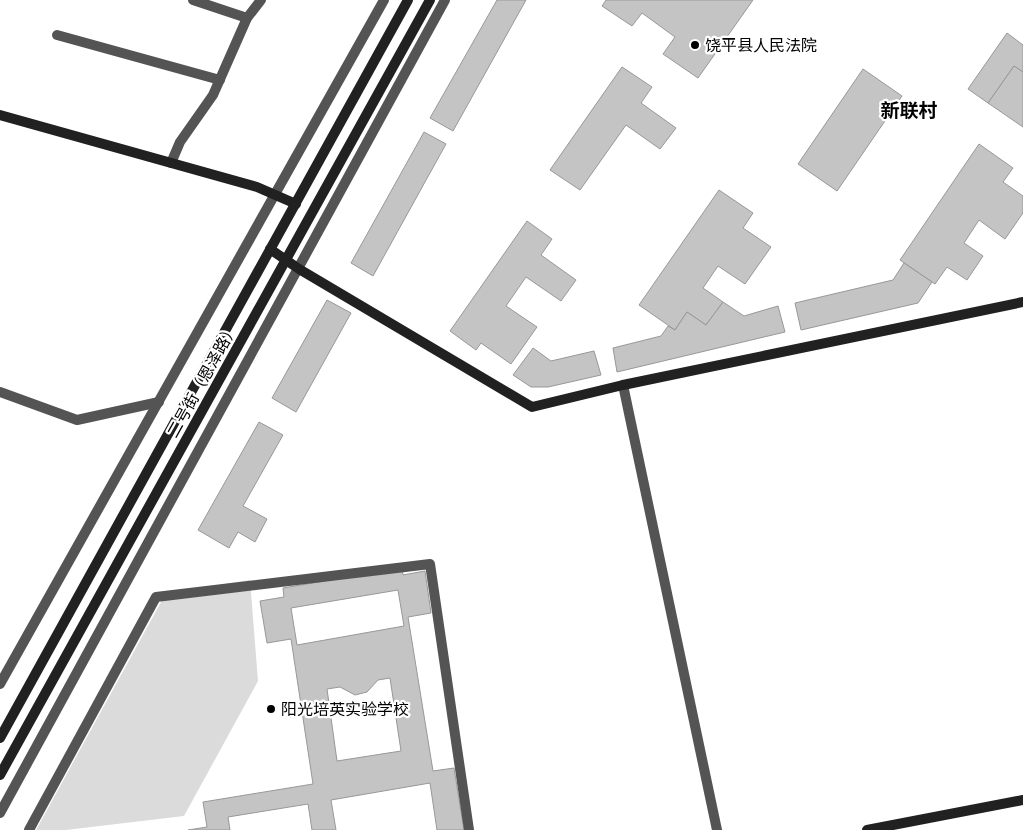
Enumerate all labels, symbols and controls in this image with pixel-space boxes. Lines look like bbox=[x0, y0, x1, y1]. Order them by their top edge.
place label: 饶平县人民法院 bbox=[705, 34, 817, 56]
marker: 饶平县人民法院 bbox=[689, 39, 701, 51]
district label: 新联村 bbox=[880, 97, 938, 123]
street label: 二号街（恩泽路） bbox=[161, 319, 243, 441]
place label: 阳光培英实验学校 bbox=[281, 698, 409, 720]
marker: 阳光培英实验学校 bbox=[265, 703, 277, 715]

